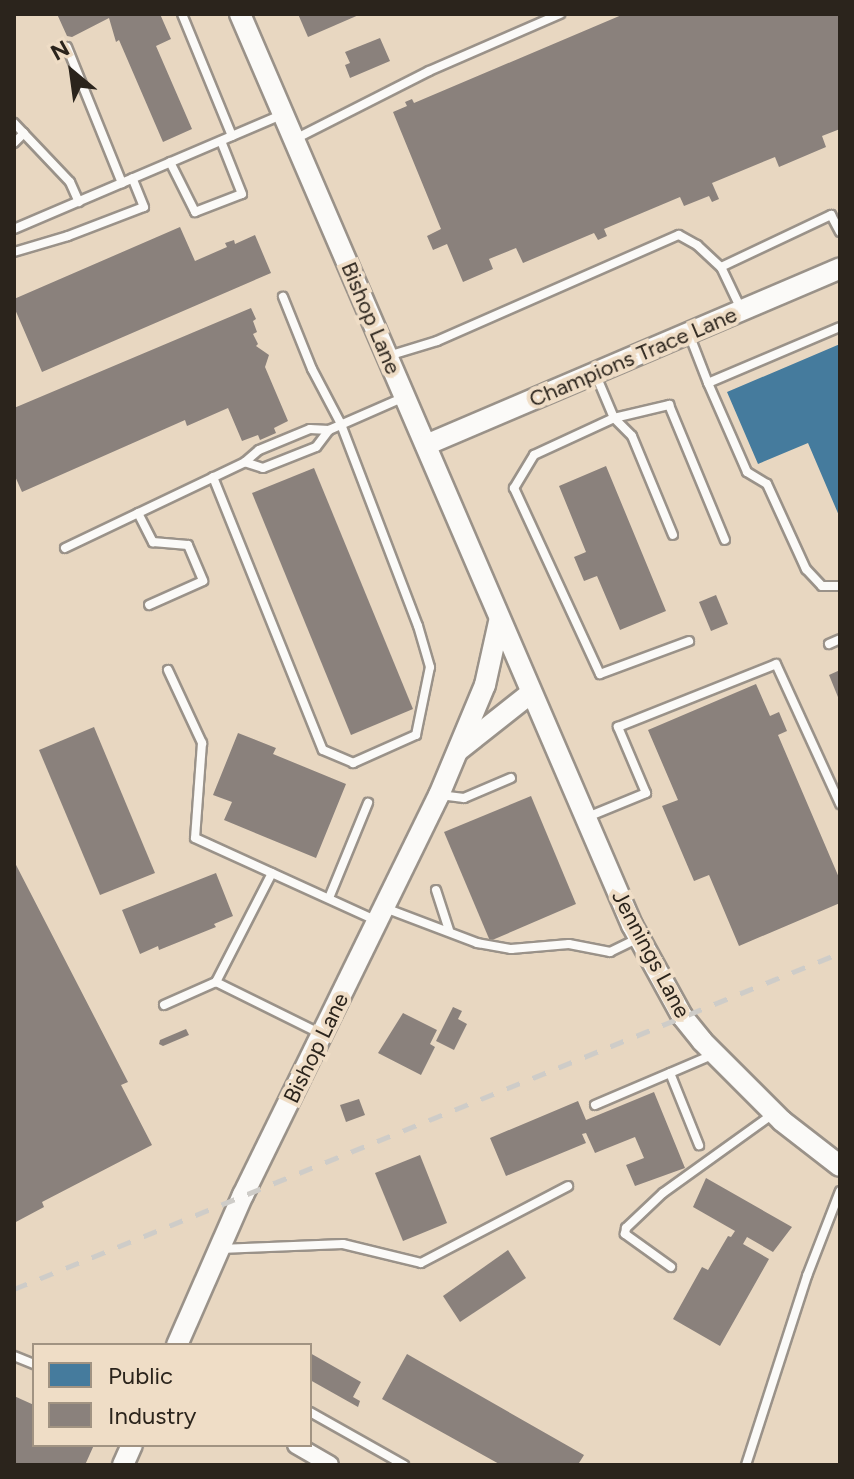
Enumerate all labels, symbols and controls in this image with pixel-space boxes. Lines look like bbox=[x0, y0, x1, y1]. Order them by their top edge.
north arrow bbox=[32, 32, 112, 112]
text: N bbox=[46, 35, 74, 67]
street label: Bishop Lane bbox=[336, 258, 406, 378]
street label: Champions Trace Lane bbox=[525, 301, 741, 413]
street label: Jennings Lane bbox=[606, 886, 696, 1022]
street label: Bishop Lane bbox=[278, 989, 354, 1107]
legend bbox=[32, 1343, 312, 1447]
text: Public bbox=[108, 1361, 173, 1390]
text: Industry bbox=[108, 1401, 196, 1430]

